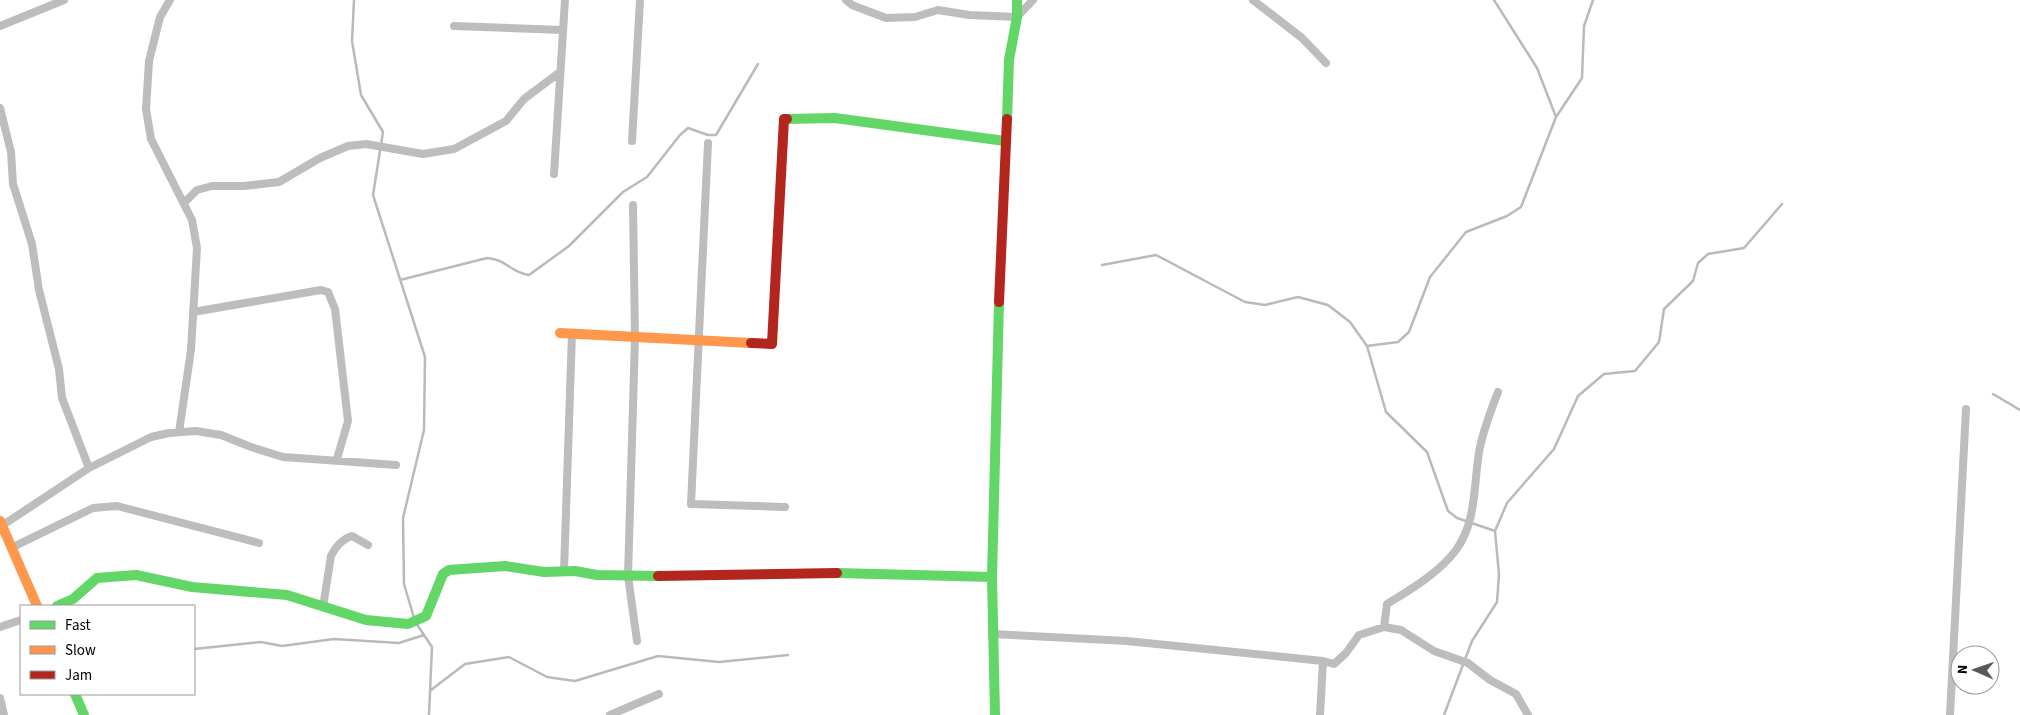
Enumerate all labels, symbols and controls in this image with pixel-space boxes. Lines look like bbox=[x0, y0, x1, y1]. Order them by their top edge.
legend bbox=[20, 605, 195, 695]
text: Fast bbox=[65, 615, 91, 636]
text: Slow bbox=[65, 640, 96, 661]
north arrow bbox=[1950, 645, 2000, 695]
text: Jam bbox=[65, 665, 92, 686]
text: N bbox=[1953, 665, 1973, 675]

